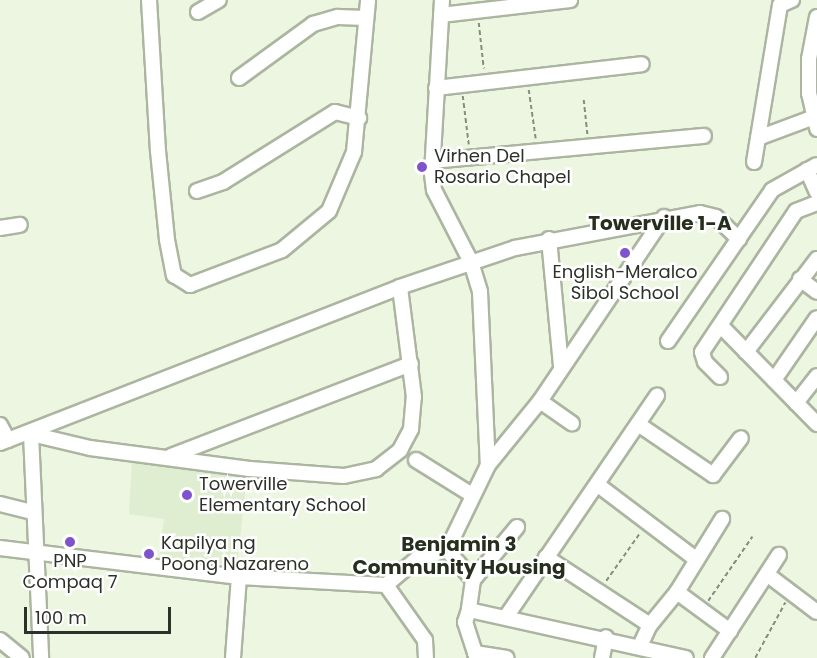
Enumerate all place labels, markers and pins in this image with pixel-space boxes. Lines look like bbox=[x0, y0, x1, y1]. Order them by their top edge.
place label: Virhen Del Rosario Chapel bbox=[434, 146, 571, 188]
marker: Virhen Del Rosario Chapel bbox=[415, 160, 429, 174]
marker: English-Meralco Sibol School bbox=[618, 246, 632, 260]
place label: English-Meralco Sibol School bbox=[552, 262, 698, 304]
place label: Towerville Elementary School bbox=[199, 474, 366, 516]
marker: Towerville Elementary School bbox=[180, 488, 194, 502]
place label: Kapilya ng Poong Nazareno bbox=[161, 533, 309, 576]
marker: PNP Compaq 7 bbox=[63, 535, 77, 549]
marker: Kapilya ng Poong Nazareno bbox=[142, 547, 156, 561]
place label: PNP Compaq 7 bbox=[22, 551, 118, 594]

